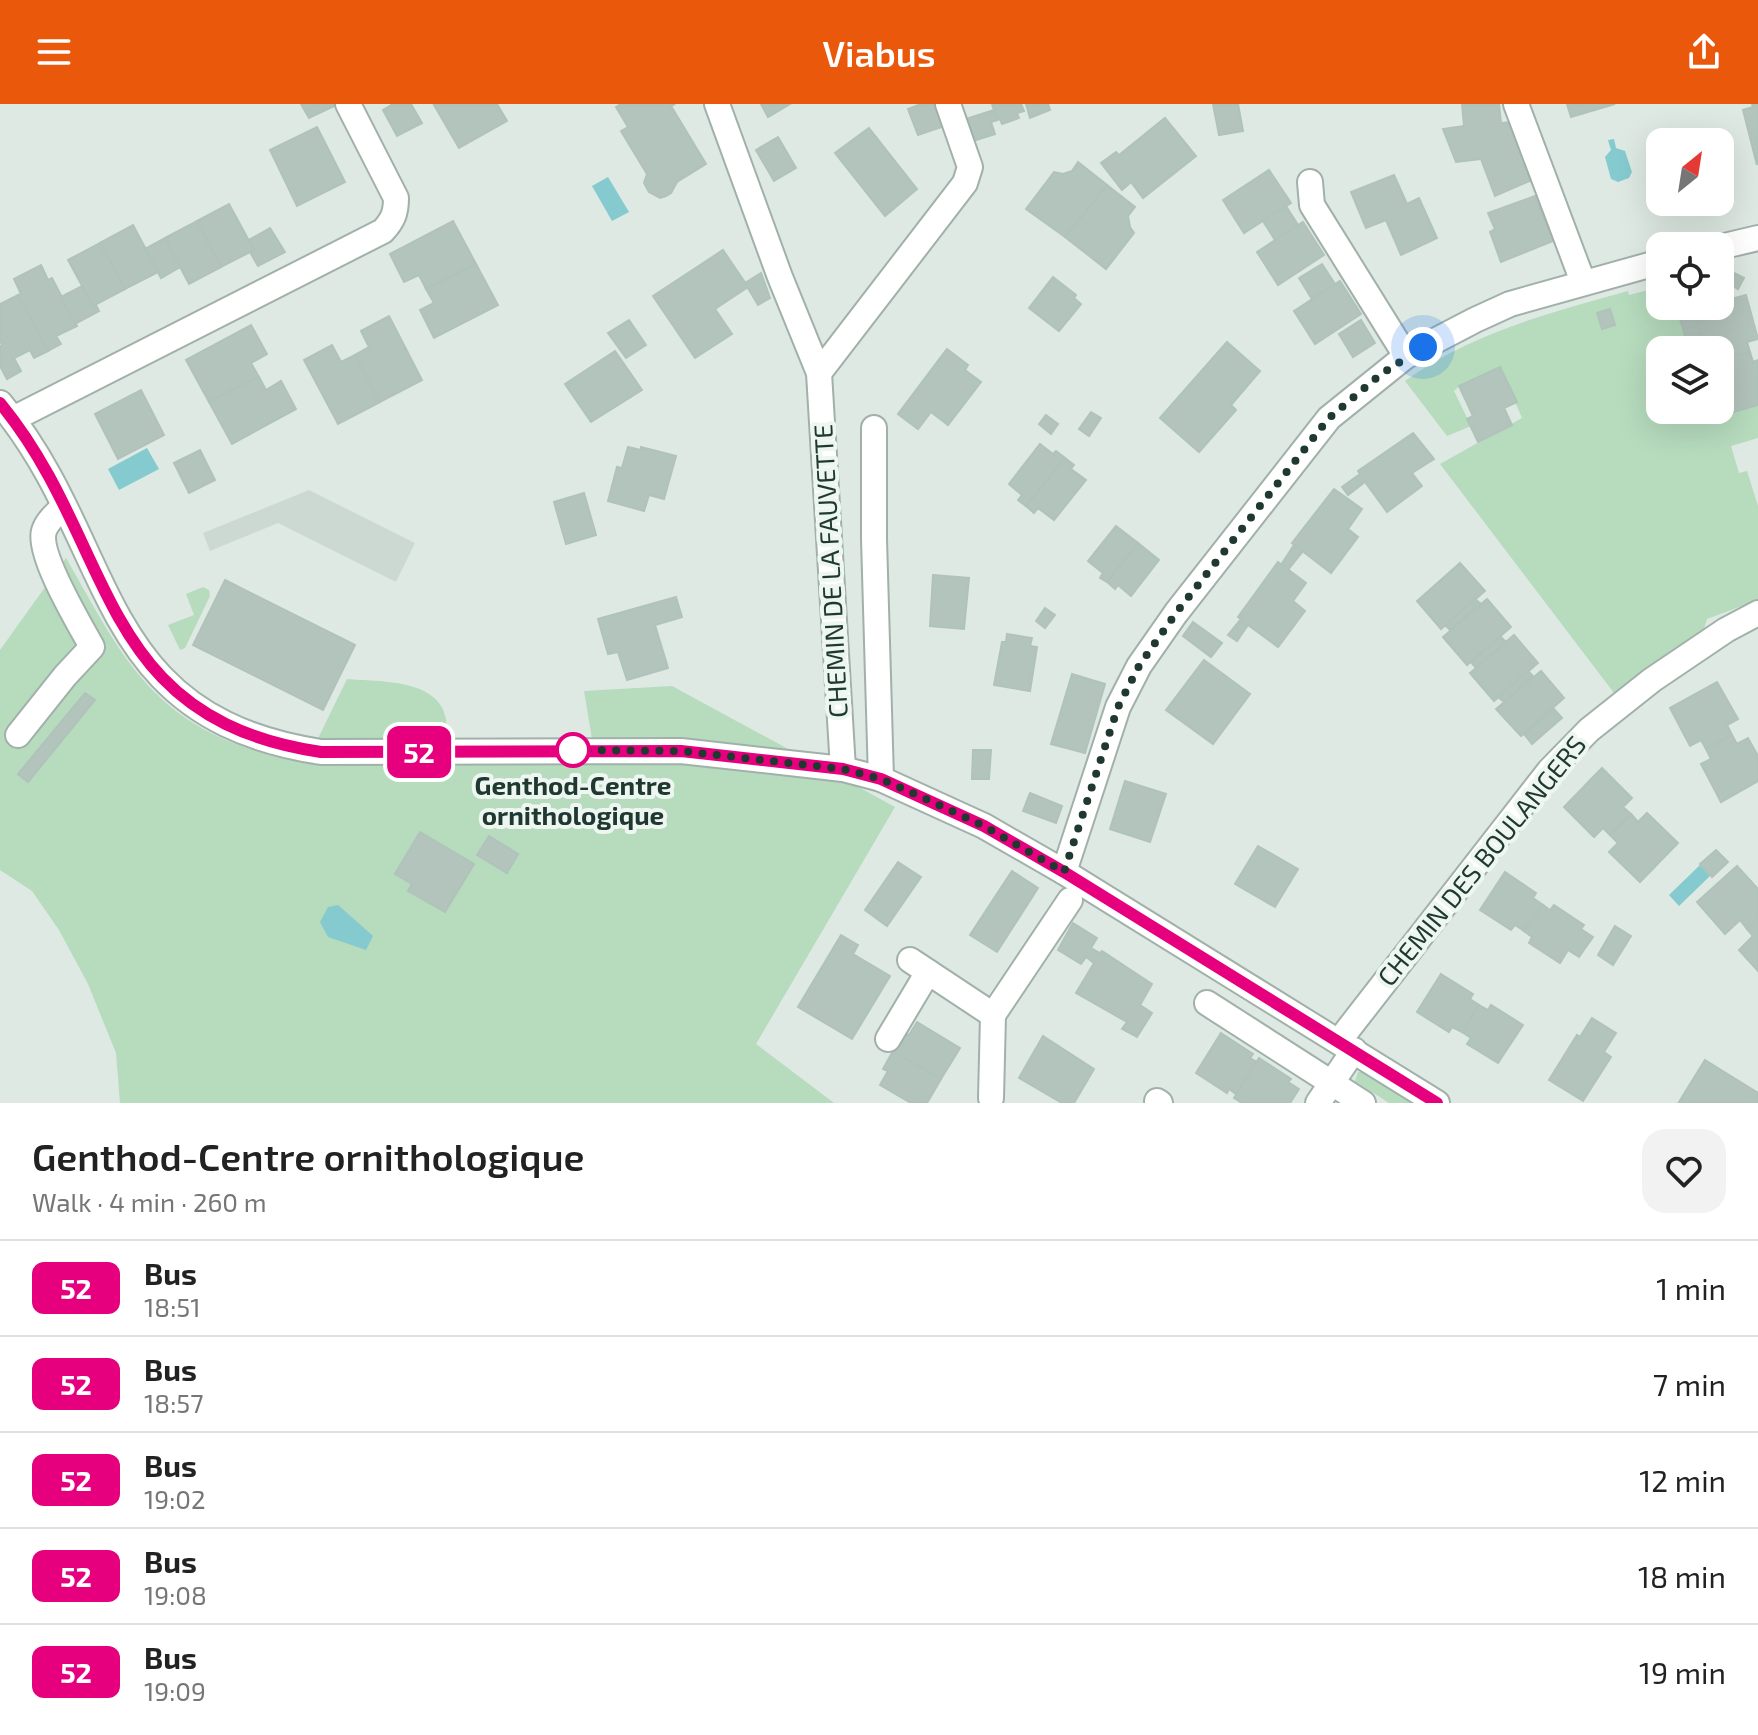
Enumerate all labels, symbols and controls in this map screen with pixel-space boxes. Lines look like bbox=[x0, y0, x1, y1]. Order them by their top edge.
icon: menu bbox=[32, 30, 76, 74]
icon: share bbox=[1682, 30, 1726, 74]
text: Viabus bbox=[822, 31, 936, 74]
north arrow bbox=[1646, 128, 1734, 216]
map controls bbox=[1646, 128, 1734, 424]
button: locate bbox=[1646, 232, 1734, 320]
your location bbox=[1403, 327, 1443, 367]
button: layers bbox=[1646, 336, 1734, 424]
street label: CHEMIN DE LA FAUVETTE bbox=[806, 423, 853, 719]
line badge: 52 bbox=[383, 726, 455, 778]
street label: CHEMIN DES BOULANGERS bbox=[1370, 729, 1591, 991]
marker: Genthod-Centre ornithologique bbox=[556, 733, 590, 767]
text: 52 bbox=[403, 735, 435, 769]
place label: Genthod-Centre ornithologique bbox=[475, 769, 671, 830]
button: heart bbox=[1642, 1129, 1726, 1213]
text: Genthod-Centre ornithologique bbox=[32, 1133, 585, 1179]
text: Walk · 4 min · 260 m bbox=[32, 1186, 267, 1217]
text: Bus bbox=[144, 1255, 197, 1291]
text: 1 min bbox=[1656, 1270, 1726, 1306]
text: 52 bbox=[60, 1271, 92, 1305]
text: 18:51 bbox=[144, 1291, 201, 1322]
text: Bus bbox=[144, 1351, 197, 1387]
text: 7 min bbox=[1653, 1366, 1726, 1402]
text: 52 bbox=[60, 1367, 92, 1401]
text: 18:57 bbox=[144, 1387, 204, 1418]
text: Bus bbox=[144, 1447, 197, 1483]
text: 12 min bbox=[1639, 1462, 1726, 1498]
text: 52 bbox=[60, 1463, 92, 1497]
text: 19:02 bbox=[144, 1483, 206, 1514]
text: Bus bbox=[144, 1543, 197, 1579]
text: 18 min bbox=[1638, 1558, 1726, 1594]
text: 52 bbox=[60, 1559, 92, 1593]
text: 19:08 bbox=[144, 1579, 207, 1610]
text: Bus bbox=[144, 1639, 197, 1675]
text: 19 min bbox=[1639, 1654, 1726, 1690]
text: 52 bbox=[60, 1655, 92, 1689]
text: 19:09 bbox=[144, 1675, 206, 1706]

